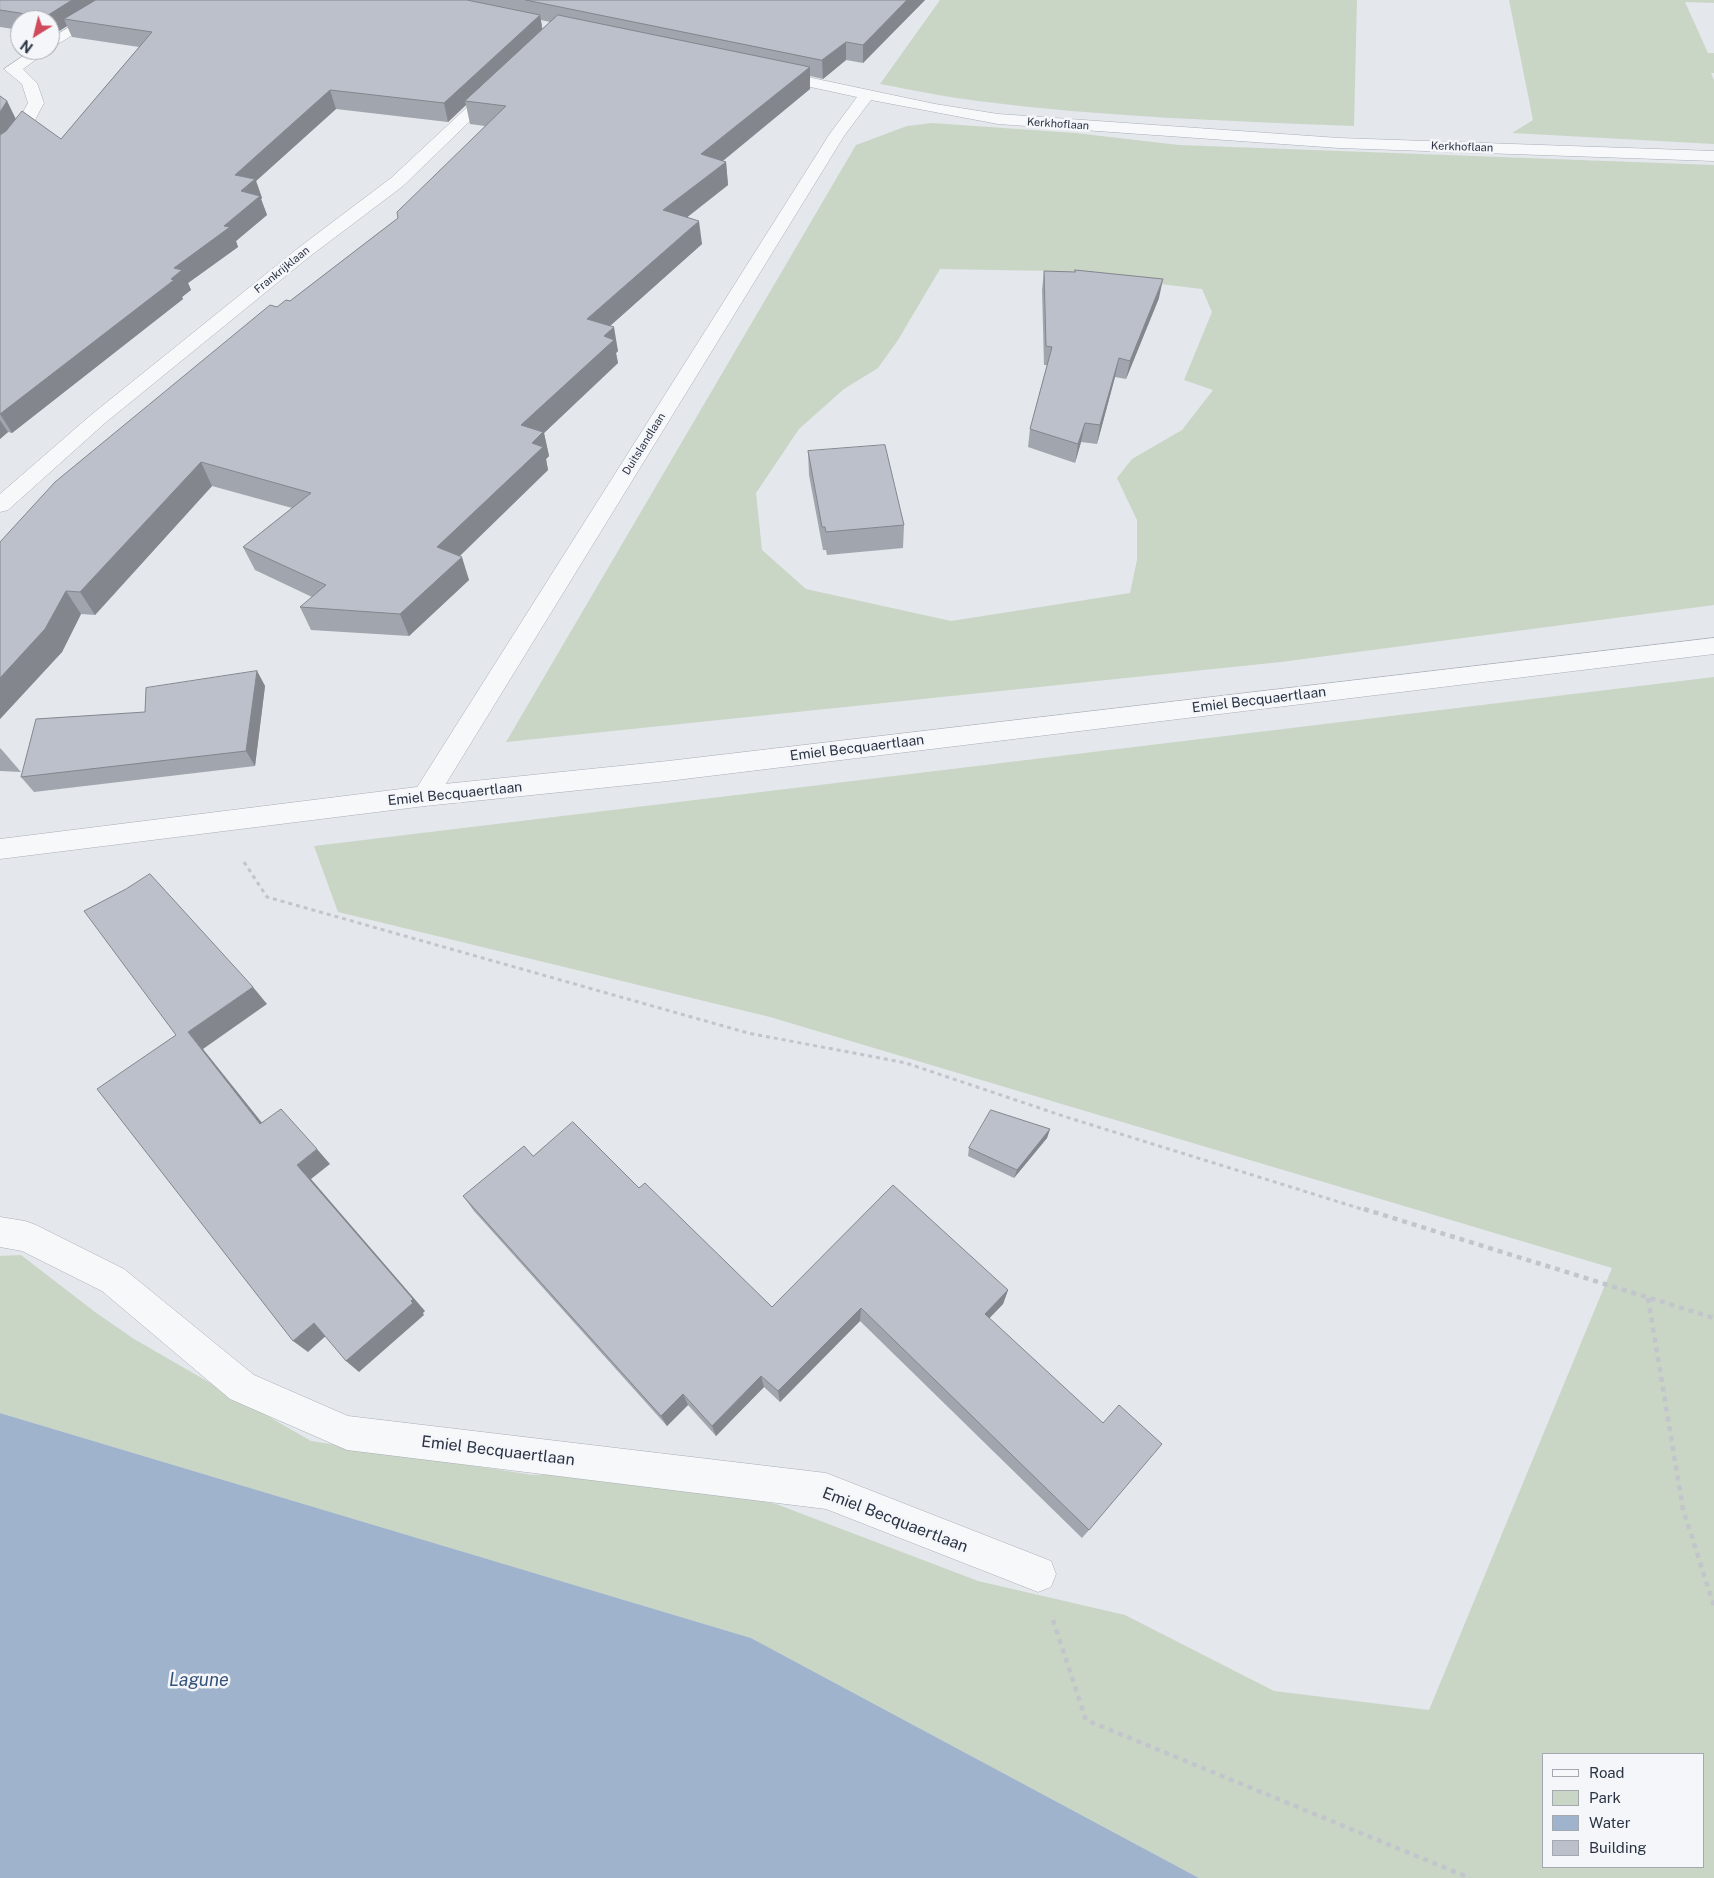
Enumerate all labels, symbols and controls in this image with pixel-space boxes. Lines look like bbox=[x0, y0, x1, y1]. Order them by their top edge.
north arrow bbox=[10, 10, 60, 60]
text: N bbox=[18, 37, 36, 56]
street label: Kerkhoflaan bbox=[1026, 115, 1090, 133]
street label: Kerkhoflaan bbox=[1431, 139, 1493, 155]
street label: Frankrijklaan bbox=[252, 244, 312, 296]
street label: Duitslandlaan bbox=[620, 411, 668, 477]
street label: Emiel Becquaertlaan bbox=[1191, 683, 1327, 717]
street label: Emiel Becquaertlaan bbox=[789, 731, 925, 765]
street label: Emiel Becquaertlaan bbox=[387, 779, 523, 809]
street label: Emiel Becquaertlaan bbox=[420, 1432, 576, 1470]
street label: Emiel Becquaertlaan bbox=[819, 1483, 971, 1557]
water label: Lagune bbox=[169, 1669, 229, 1691]
legend bbox=[1542, 1753, 1704, 1868]
text: Road bbox=[1589, 1764, 1625, 1781]
text: Park bbox=[1589, 1789, 1621, 1806]
text: Water bbox=[1589, 1814, 1631, 1831]
text: Building bbox=[1589, 1839, 1647, 1856]

